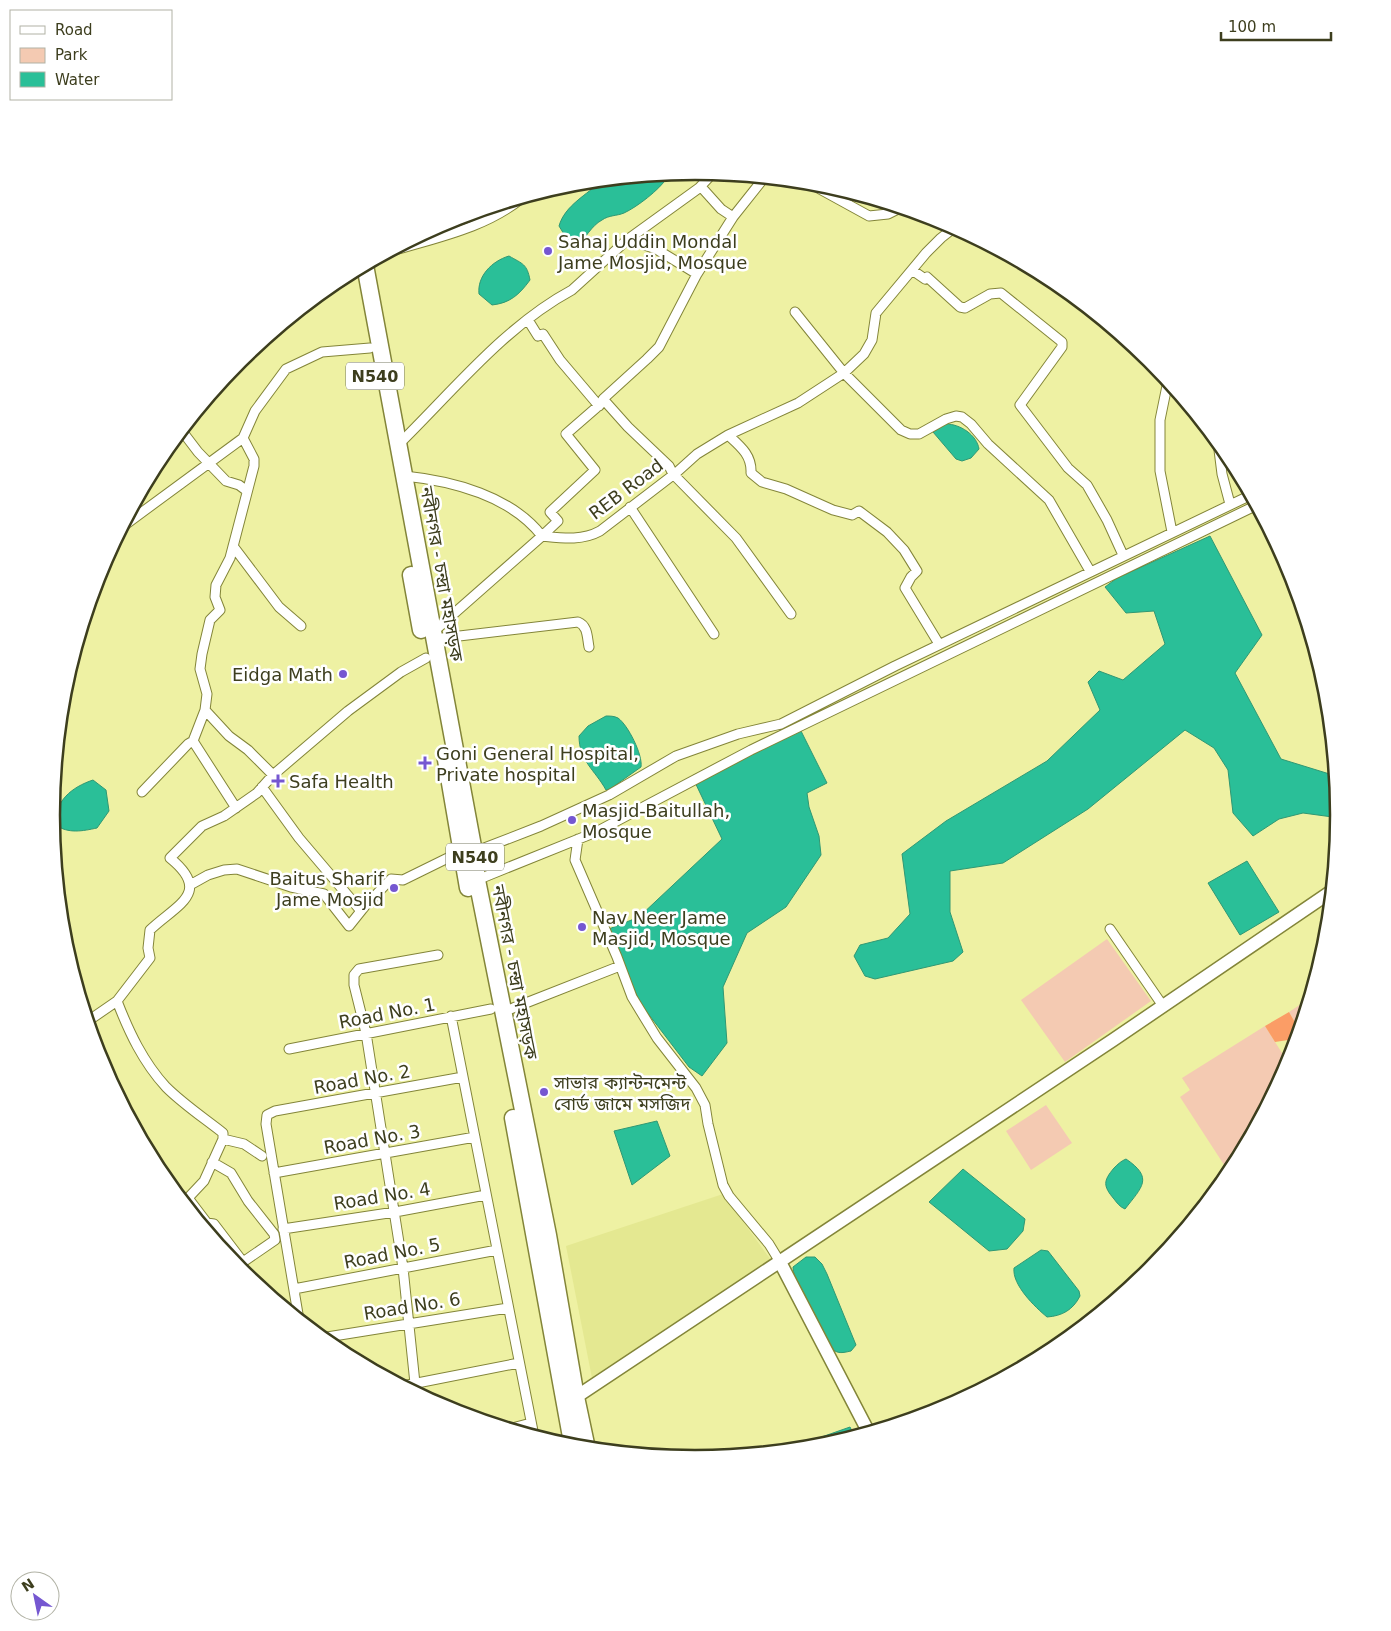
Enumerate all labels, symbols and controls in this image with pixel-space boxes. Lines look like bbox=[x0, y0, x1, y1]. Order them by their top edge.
legend bbox=[10, 10, 172, 100]
scale bar bbox=[1221, 10, 1331, 42]
text: 100 m bbox=[1228, 18, 1276, 36]
text: Road bbox=[55, 21, 93, 39]
text: Park bbox=[55, 46, 88, 64]
text: Water bbox=[55, 71, 100, 89]
place label: Sahaj Uddin Mondal Jame Mosjid, Mosque bbox=[557, 231, 747, 273]
marker: Sahaj Uddin Mondal Jame Mosjid, Mosque bbox=[542, 245, 554, 257]
road number: N540 bbox=[346, 362, 404, 390]
street label: REB Road bbox=[585, 454, 667, 524]
street label: নবীনগর - চন্দ্রা মহাসড়ক bbox=[416, 484, 468, 664]
place label: Eidga Math bbox=[232, 664, 333, 685]
marker: Eidga Math bbox=[337, 668, 349, 680]
place label: Goni General Hospital, Private hospital bbox=[436, 743, 639, 785]
marker: Goni General Hospital, Private hospital bbox=[418, 756, 432, 770]
place label: Safa Health bbox=[289, 771, 394, 792]
marker: Safa Health bbox=[271, 774, 285, 788]
place label: Masjid-Baitullah, Mosque bbox=[582, 800, 730, 842]
marker: Masjid-Baitullah, Mosque bbox=[566, 814, 578, 826]
road number: N540 bbox=[446, 844, 504, 870]
place label: Baitus Sharif Jame Mosjid bbox=[269, 868, 385, 910]
marker: Baitus Sharif Jame Mosjid bbox=[388, 882, 400, 894]
street label: নবীনগর - চন্দ্রা মহাসড়ক bbox=[488, 882, 542, 1061]
place label: Nav Neer Jame Masjid, Mosque bbox=[592, 907, 731, 949]
marker: Nav Neer Jame Masjid, Mosque bbox=[576, 921, 588, 933]
street label: Road No. 1 bbox=[337, 993, 437, 1033]
street label: Road No. 2 bbox=[312, 1060, 412, 1098]
place label: সাভার ক্যান্টনমেন্ট বোর্ড জামে মসজিদ bbox=[553, 1072, 692, 1114]
marker: সাভার ক্যান্টনমেন্ট বোর্ড জামে মসজিদ bbox=[538, 1086, 550, 1098]
street label: Road No. 3 bbox=[322, 1120, 422, 1158]
street label: Road No. 4 bbox=[332, 1178, 432, 1214]
street label: Road No. 5 bbox=[342, 1233, 442, 1273]
street label: Road No. 6 bbox=[362, 1288, 462, 1324]
north arrow bbox=[10, 1571, 60, 1621]
text: N bbox=[19, 1575, 37, 1595]

